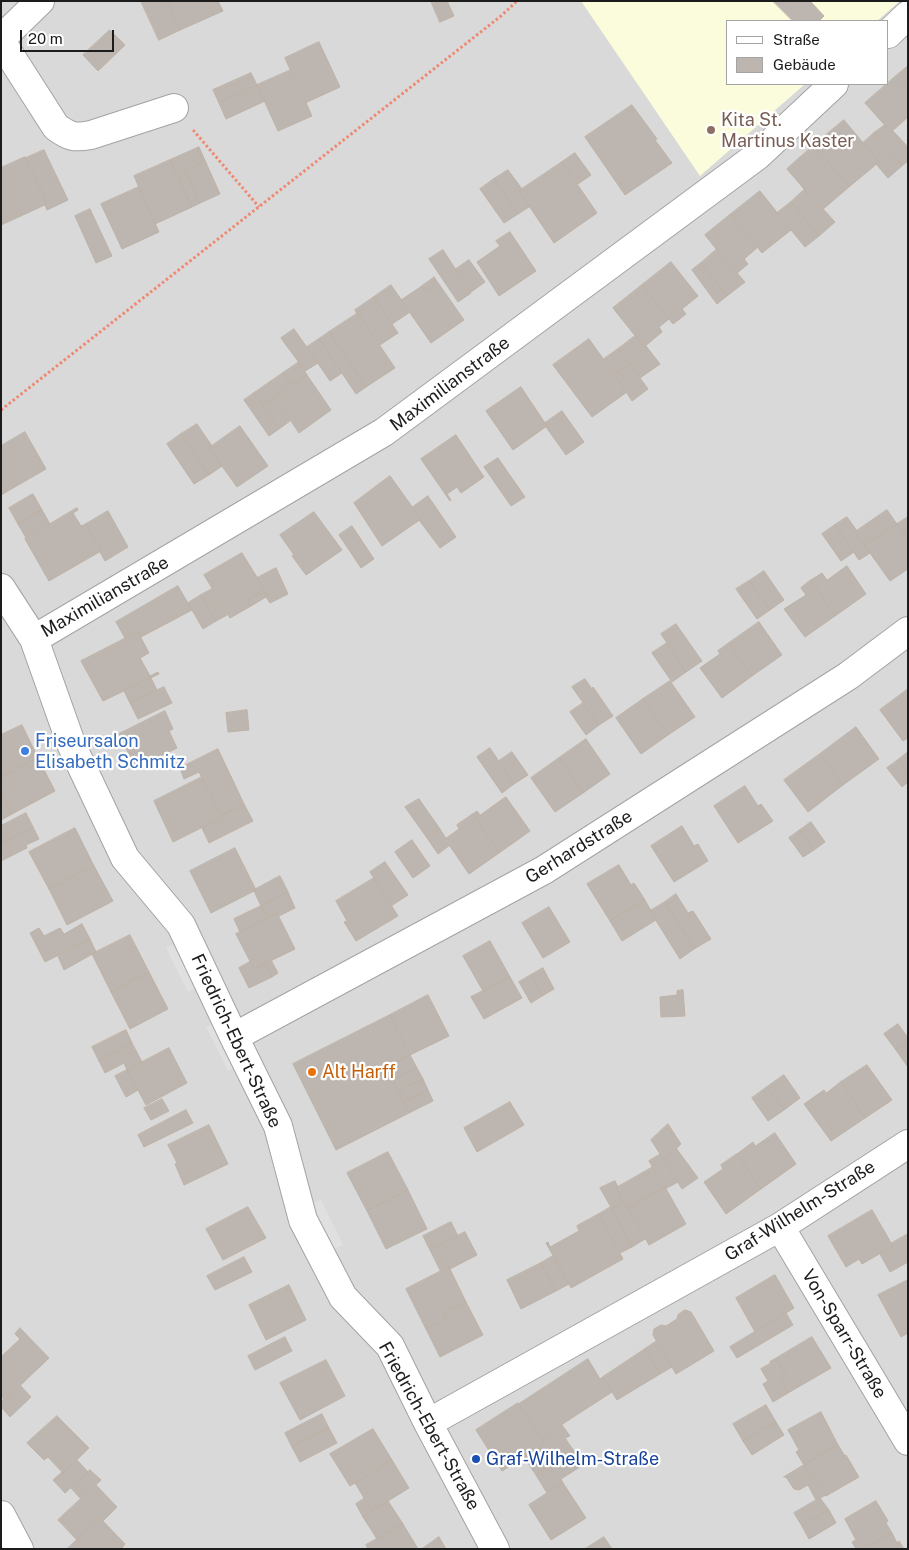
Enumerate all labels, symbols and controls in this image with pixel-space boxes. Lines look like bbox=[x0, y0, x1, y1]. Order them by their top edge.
scale bar bbox=[22, 20, 116, 52]
legend bbox=[726, 20, 889, 85]
text: 20 m bbox=[28, 30, 63, 47]
text: Straße bbox=[773, 31, 820, 48]
text: Gebäude bbox=[773, 56, 836, 73]
place label: Kita St. Martinus Kaster bbox=[721, 109, 854, 152]
marker: Kita St. Martinus Kaster bbox=[705, 124, 717, 136]
street label: Maximilianstraße bbox=[386, 332, 514, 436]
street label: Maximilianstraße bbox=[37, 552, 173, 642]
place label: Friseursalon Elisabeth Schmitz bbox=[35, 730, 185, 772]
marker: Friseursalon Elisabeth Schmitz bbox=[19, 745, 31, 757]
street label: Gerhardstraße bbox=[522, 806, 636, 888]
street label: Friedrich-Ebert-Straße bbox=[186, 951, 286, 1131]
place label: Alt Harff bbox=[322, 1061, 396, 1083]
marker: Alt Harff bbox=[306, 1066, 318, 1078]
street label: Graf-Wilhelm-Straße bbox=[721, 1156, 879, 1266]
street label: Von-Sparr-Straße bbox=[797, 1266, 891, 1402]
street label: Friedrich-Ebert-Straße bbox=[374, 1338, 484, 1514]
place label: Graf-Wilhelm-Straße bbox=[486, 1448, 659, 1470]
marker: Graf-Wilhelm-Straße bbox=[470, 1453, 482, 1465]

